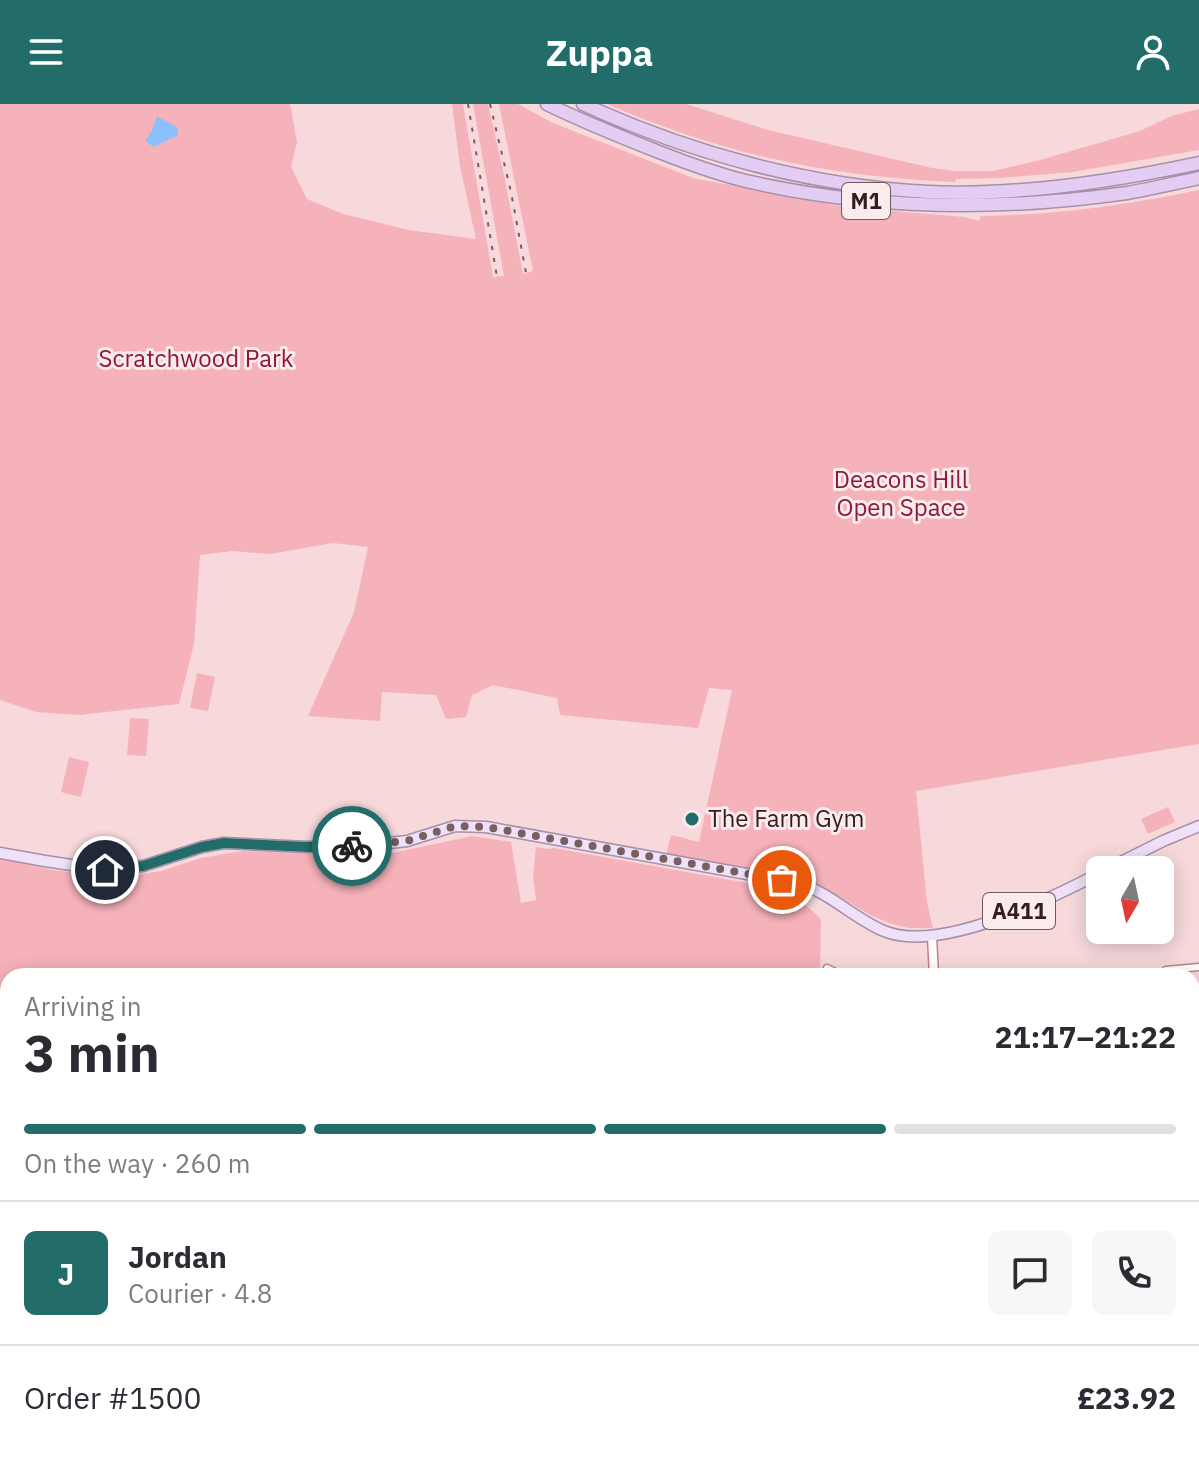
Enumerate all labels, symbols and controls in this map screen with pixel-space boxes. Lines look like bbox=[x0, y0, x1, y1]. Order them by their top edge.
text: Zuppa bbox=[546, 29, 653, 76]
icon: menu bbox=[24, 30, 68, 74]
icon: person bbox=[1131, 30, 1175, 74]
road number: M1 bbox=[842, 183, 890, 219]
park label: Scratchwood Park bbox=[99, 342, 294, 374]
park label: Deacons Hill Open Space bbox=[834, 463, 968, 523]
place label: The Farm Gym bbox=[708, 802, 865, 834]
courier bbox=[312, 806, 392, 886]
marker: The Farm Gym bbox=[683, 810, 701, 828]
icon: bike bbox=[330, 824, 374, 868]
pin bbox=[71, 836, 139, 904]
pin bbox=[748, 846, 816, 914]
icon: home bbox=[83, 848, 127, 892]
north arrow bbox=[1086, 856, 1174, 944]
map controls bbox=[1086, 856, 1174, 944]
icon: bag bbox=[760, 858, 804, 902]
road number: A411 bbox=[983, 893, 1055, 929]
text: Arriving in bbox=[24, 989, 141, 1023]
text: 21:17–21:22 bbox=[995, 1017, 1176, 1056]
text: 3 min bbox=[24, 1019, 160, 1086]
text: On the way · 260 m bbox=[24, 1146, 250, 1180]
button: chat bbox=[988, 1231, 1072, 1315]
button: phone bbox=[1092, 1231, 1176, 1315]
text: Jordan bbox=[128, 1237, 227, 1276]
text: J bbox=[58, 1254, 74, 1293]
text: Courier · 4.8 bbox=[128, 1276, 272, 1310]
text: Order #1500 bbox=[24, 1378, 201, 1417]
text: £23.92 bbox=[1077, 1378, 1176, 1417]

